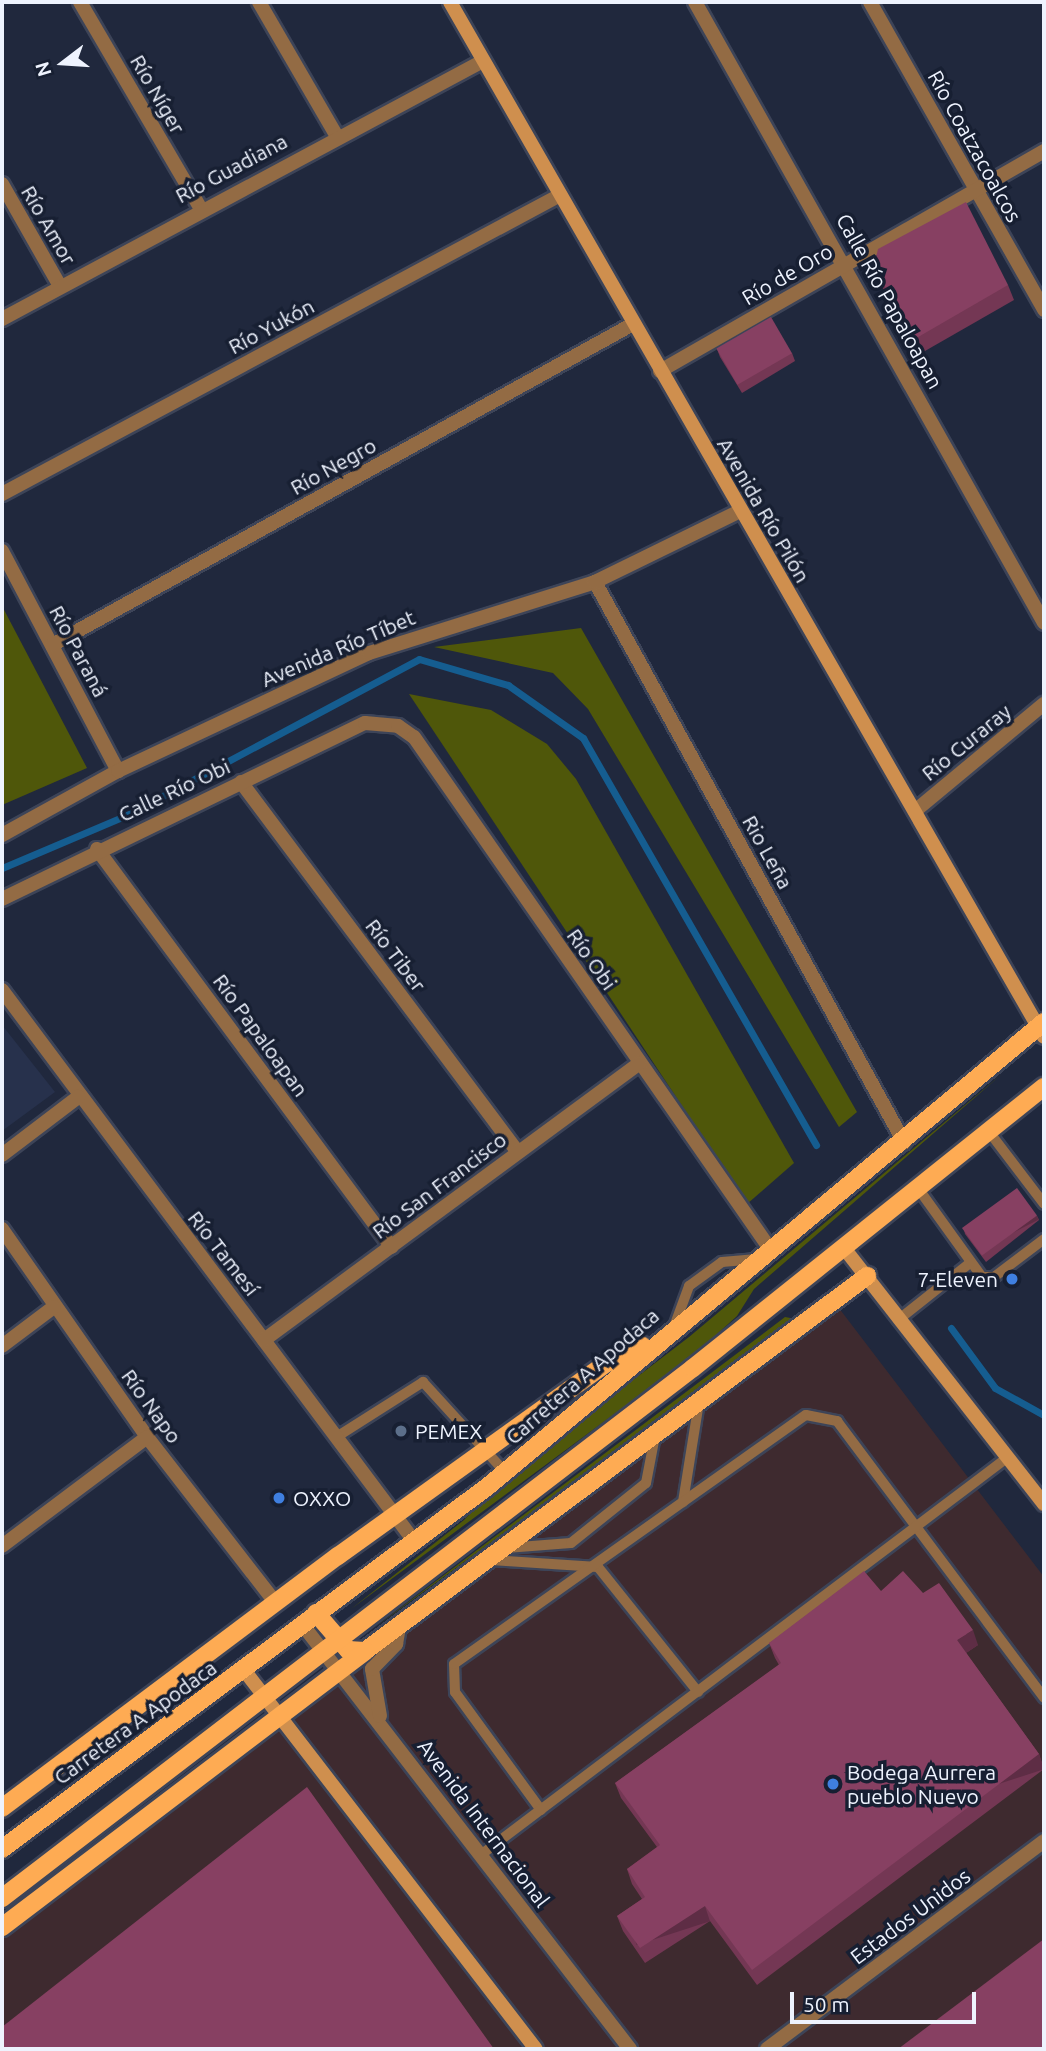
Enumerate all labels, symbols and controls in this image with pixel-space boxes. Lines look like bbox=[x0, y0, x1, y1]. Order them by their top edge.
north arrow bbox=[28, 28, 98, 98]
street label: Río Níger bbox=[125, 50, 191, 138]
text: N bbox=[30, 59, 56, 79]
street label: Río Coatzacoalcos bbox=[923, 66, 1027, 226]
street label: Río Guadiana bbox=[171, 128, 291, 208]
street label: Río Amor bbox=[16, 181, 82, 269]
street label: Calle Río Papaloapan bbox=[831, 209, 949, 393]
street label: Río de Oro bbox=[737, 238, 837, 310]
street label: Río Yukón bbox=[224, 293, 318, 359]
street label: Río Negro bbox=[286, 432, 380, 500]
street label: Avenida Río Pilón bbox=[712, 433, 816, 587]
street label: Río Paraná bbox=[44, 601, 114, 701]
street label: Avenida Río Tíbet bbox=[257, 604, 419, 692]
street label: Río Curaray bbox=[916, 698, 1016, 786]
street label: Calle Río Obi bbox=[114, 753, 234, 827]
street label: Rio Leña bbox=[737, 811, 799, 893]
street label: Río Tiber bbox=[361, 914, 431, 996]
street label: Río Obi bbox=[562, 924, 622, 994]
street label: Río Papaloapan bbox=[208, 969, 314, 1101]
street label: Río San Francisco bbox=[367, 1126, 511, 1244]
street label: Río Tamesí bbox=[183, 1205, 265, 1301]
place label: 7-Eleven bbox=[917, 1266, 998, 1292]
marker: 7-Eleven bbox=[1004, 1271, 1020, 1287]
street label: Carretera A Apodaca bbox=[500, 1303, 664, 1449]
street label: Río Napo bbox=[117, 1364, 187, 1448]
place label: PEMEX bbox=[415, 1418, 482, 1444]
marker: PEMEX bbox=[393, 1423, 409, 1439]
place label: OXXO bbox=[293, 1485, 351, 1511]
marker: OXXO bbox=[271, 1490, 287, 1506]
street label: Carretera A Apodaca bbox=[49, 1655, 221, 1789]
street label: Avenida Internacional bbox=[413, 1734, 555, 1912]
place label: Bodega Aurrera pueblo Nuevo bbox=[847, 1759, 996, 1809]
marker: Bodega Aurrera pueblo Nuevo bbox=[825, 1776, 841, 1792]
street label: Estados Unidos bbox=[845, 1863, 975, 1969]
scale bar bbox=[794, 1978, 979, 2022]
text: 50 m bbox=[803, 1992, 850, 2016]

